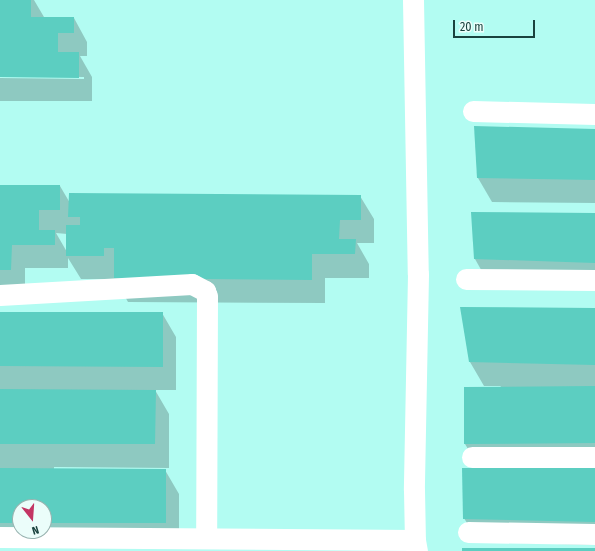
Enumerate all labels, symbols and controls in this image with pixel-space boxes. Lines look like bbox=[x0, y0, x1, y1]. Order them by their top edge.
scale bar bbox=[455, 12, 537, 38]
text: 20 m bbox=[460, 20, 484, 34]
north arrow bbox=[12, 499, 52, 539]
text: N bbox=[30, 523, 40, 537]

